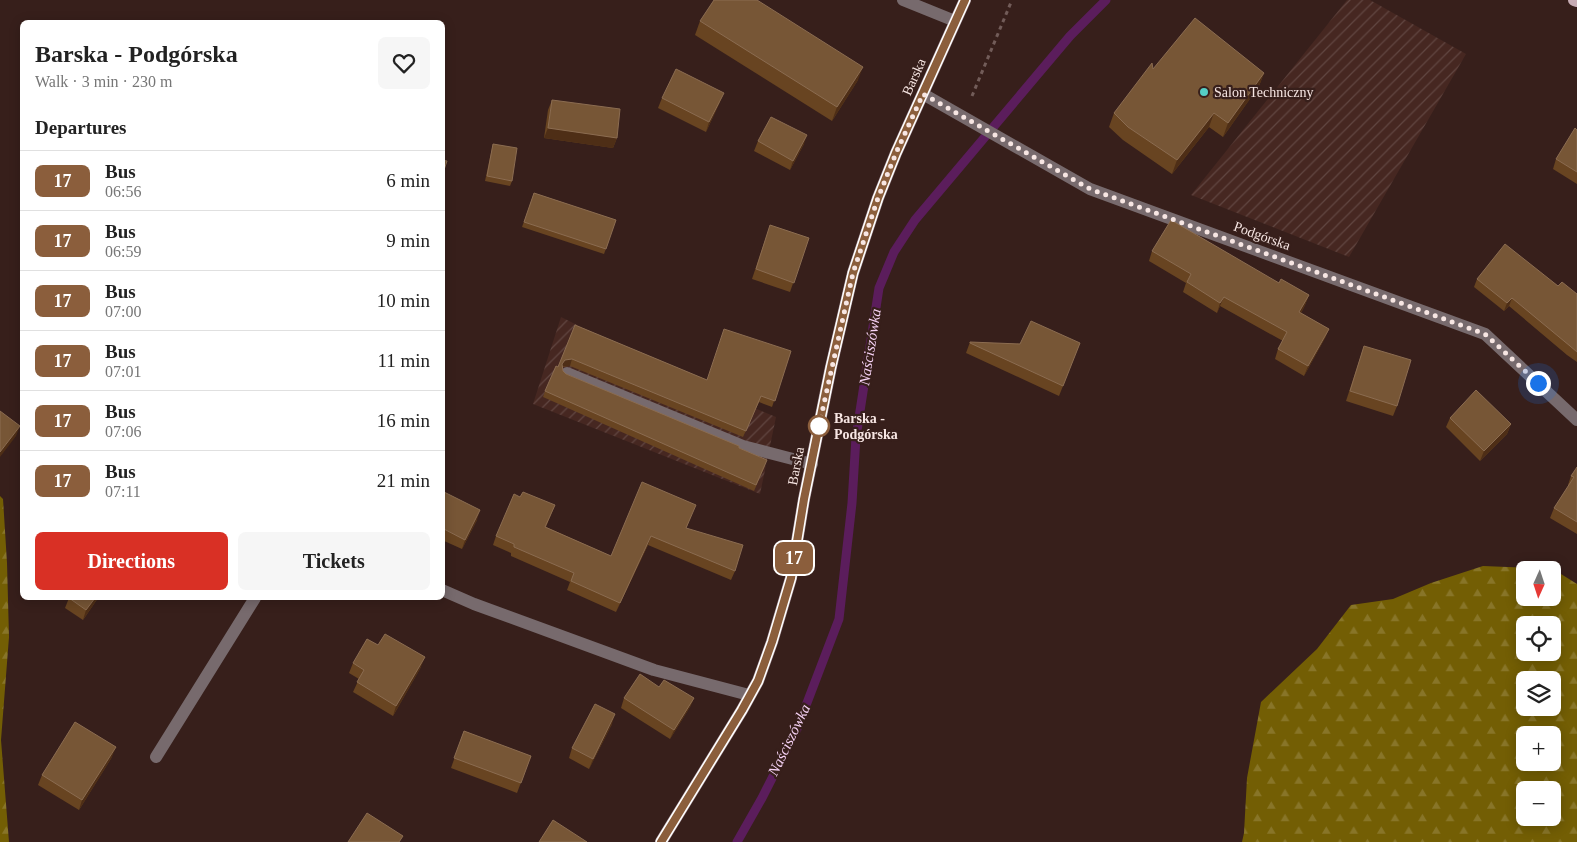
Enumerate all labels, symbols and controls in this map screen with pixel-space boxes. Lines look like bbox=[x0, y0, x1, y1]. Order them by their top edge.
button: heart bbox=[378, 37, 430, 89]
text: Barska - Podgórska bbox=[35, 41, 238, 67]
street label: Barska bbox=[899, 55, 929, 98]
text: Walk · 3 min · 230 m bbox=[35, 73, 172, 90]
place label: Salon Techniczny bbox=[1214, 85, 1313, 100]
marker: Salon Techniczny bbox=[1198, 86, 1210, 98]
text: Departures bbox=[35, 117, 126, 138]
text: Bus bbox=[105, 161, 136, 182]
text: 6 min bbox=[386, 170, 430, 191]
text: 17 bbox=[54, 171, 72, 191]
text: 06:56 bbox=[105, 183, 141, 200]
street label: Podgórska bbox=[1232, 219, 1293, 253]
text: Bus bbox=[105, 221, 136, 242]
text: 9 min bbox=[386, 230, 430, 251]
text: 17 bbox=[54, 231, 72, 251]
text: 06:59 bbox=[105, 243, 141, 260]
text: Bus bbox=[105, 281, 136, 302]
text: 10 min bbox=[377, 290, 430, 311]
text: 17 bbox=[54, 291, 72, 311]
text: 07:00 bbox=[105, 303, 141, 320]
water label: Naściszówka bbox=[856, 307, 884, 388]
text: Bus bbox=[105, 341, 136, 362]
text: 11 min bbox=[377, 350, 430, 371]
text: 17 bbox=[54, 351, 72, 371]
text: 07:01 bbox=[105, 363, 141, 380]
your location bbox=[1526, 371, 1551, 396]
text: Bus bbox=[105, 401, 136, 422]
text: 16 min bbox=[377, 410, 430, 431]
text: 17 bbox=[54, 411, 72, 431]
place label: Barska - Podgórska bbox=[834, 411, 898, 442]
marker: Barska - Podgórska bbox=[808, 415, 830, 437]
text: 07:06 bbox=[105, 423, 141, 440]
street label: Barska bbox=[785, 445, 807, 487]
text: Bus bbox=[105, 461, 136, 482]
text: 21 min bbox=[377, 470, 430, 491]
text: 17 bbox=[54, 471, 72, 491]
text: 07:11 bbox=[105, 483, 141, 500]
button: Directions bbox=[35, 532, 228, 590]
button: Tickets bbox=[238, 532, 430, 590]
line badge: 17 bbox=[772, 542, 816, 574]
text: 17 bbox=[785, 548, 803, 568]
north arrow bbox=[1516, 561, 1561, 606]
map controls bbox=[1516, 561, 1561, 826]
button: locate bbox=[1516, 616, 1561, 661]
button: layers bbox=[1516, 671, 1561, 716]
water label: Naściszówka bbox=[764, 702, 813, 779]
button: + bbox=[1516, 726, 1561, 771]
button: − bbox=[1516, 781, 1561, 826]

